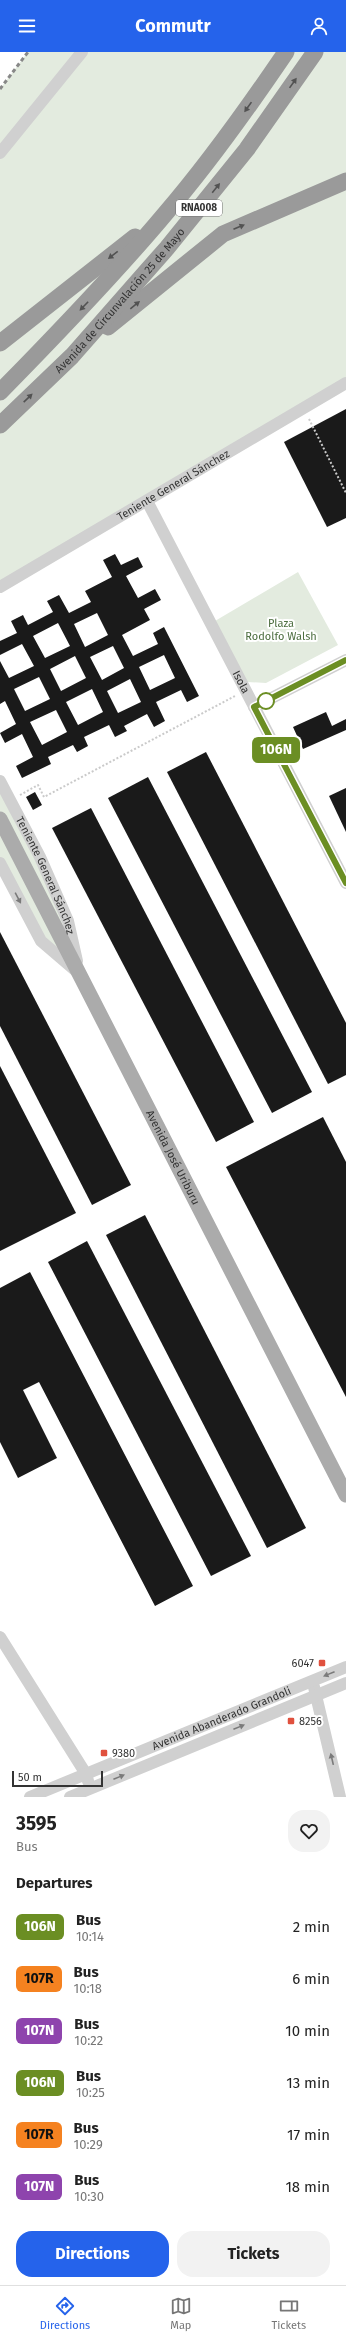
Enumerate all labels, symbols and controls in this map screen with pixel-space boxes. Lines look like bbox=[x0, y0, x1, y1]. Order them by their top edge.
icon: menu bbox=[16, 15, 38, 37]
text: Commutr bbox=[135, 15, 211, 37]
icon: person bbox=[308, 15, 330, 37]
one-way arrow bbox=[289, 78, 297, 89]
one-way arrow bbox=[244, 102, 252, 112]
one-way arrow bbox=[211, 182, 220, 193]
road number: RNA008 bbox=[176, 200, 222, 216]
one-way arrow bbox=[233, 224, 244, 230]
street label: Avenida de Circunvalación 25 de Mayo bbox=[52, 225, 187, 376]
one-way arrow bbox=[107, 250, 118, 259]
one-way arrow bbox=[130, 300, 141, 309]
one-way arrow bbox=[80, 301, 89, 310]
one-way arrow bbox=[23, 393, 33, 403]
street label: Teniente General Sánchez bbox=[115, 447, 232, 523]
park label: Plaza Rodolfo Walsh bbox=[245, 617, 317, 643]
street label: Isola bbox=[230, 668, 253, 696]
unlabelled marker bbox=[257, 692, 275, 710]
line badge: 106N bbox=[248, 737, 304, 763]
text: 106N bbox=[260, 741, 292, 758]
street label: Teniente General Sánchez bbox=[13, 814, 77, 936]
one-way arrow bbox=[15, 892, 21, 904]
street label: Avenida José Uriburu bbox=[143, 1108, 203, 1207]
place label: 6047 bbox=[292, 1657, 314, 1670]
marker: 6047 bbox=[317, 1658, 327, 1668]
one-way arrow bbox=[322, 1672, 334, 1678]
street label: Avenida Abanderado Grandoli bbox=[150, 1684, 293, 1753]
place label: 8256 bbox=[299, 1715, 322, 1728]
marker: 8256 bbox=[286, 1716, 296, 1726]
one-way arrow bbox=[234, 1724, 245, 1730]
place label: 9380 bbox=[112, 1747, 135, 1760]
marker: 9380 bbox=[99, 1748, 109, 1758]
one-way arrow bbox=[328, 1753, 334, 1765]
scale bar bbox=[12, 1769, 103, 1788]
text: 50 m bbox=[18, 1771, 42, 1784]
one-way arrow bbox=[113, 1774, 124, 1780]
button: heart bbox=[288, 1810, 330, 1852]
text: 3595 bbox=[16, 1812, 57, 1835]
text: Bus bbox=[16, 1839, 38, 1854]
text: Departures bbox=[16, 1874, 93, 1892]
text: Bus bbox=[76, 1911, 101, 1929]
text: 106N bbox=[24, 1918, 56, 1935]
text: 2 min bbox=[293, 1918, 330, 1936]
text: 10:14 bbox=[76, 1929, 104, 1944]
text: Bus bbox=[74, 1963, 99, 1981]
text: 107R bbox=[24, 1970, 54, 1987]
text: 6 min bbox=[292, 1970, 330, 1988]
text: 10:18 bbox=[74, 1981, 102, 1996]
text: Bus bbox=[74, 2015, 99, 2033]
text: 107N bbox=[24, 2022, 54, 2039]
text: 10 min bbox=[285, 2022, 330, 2040]
text: 10:22 bbox=[74, 2033, 103, 2048]
text: Bus bbox=[76, 2067, 101, 2085]
text: 106N bbox=[24, 2074, 56, 2091]
text: 13 min bbox=[286, 2074, 330, 2092]
text: 10:25 bbox=[76, 2085, 105, 2100]
text: Bus bbox=[74, 2119, 99, 2137]
text: 107R bbox=[24, 2126, 54, 2143]
text: 17 min bbox=[287, 2126, 330, 2144]
text: 10:29 bbox=[74, 2137, 103, 2152]
text: Bus bbox=[74, 2171, 99, 2189]
text: 107N bbox=[24, 2178, 54, 2195]
text: 18 min bbox=[285, 2178, 330, 2196]
text: 10:30 bbox=[74, 2189, 104, 2204]
button: Directions bbox=[16, 2231, 169, 2277]
button: Tickets bbox=[177, 2231, 330, 2277]
tab: Directions bbox=[40, 2295, 90, 2332]
tab: Map bbox=[170, 2295, 192, 2332]
tab: Tickets bbox=[272, 2295, 306, 2332]

